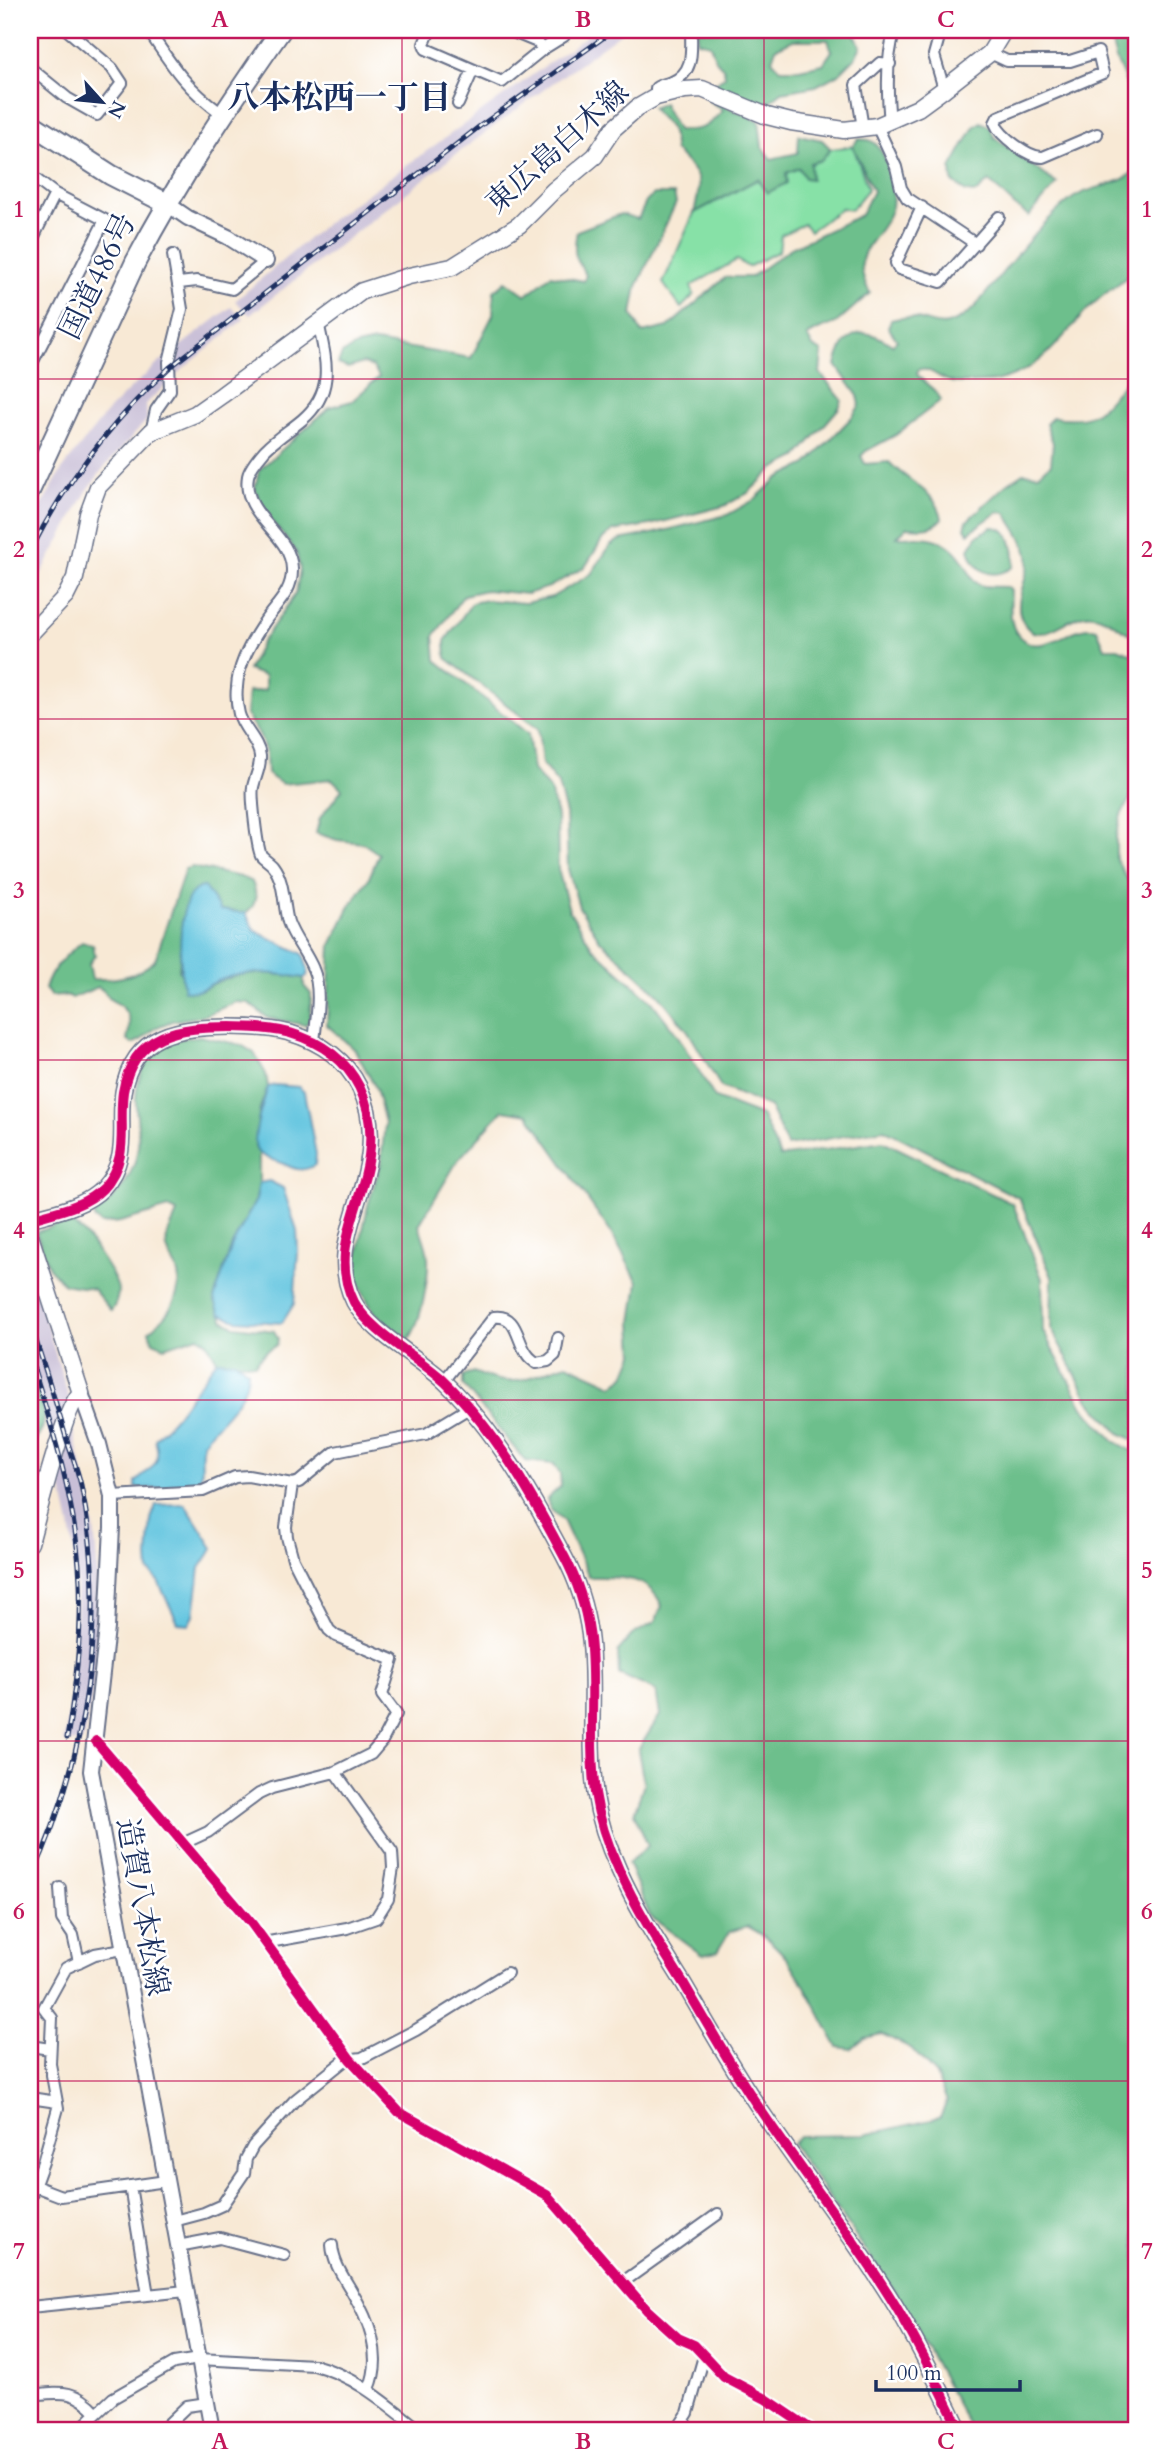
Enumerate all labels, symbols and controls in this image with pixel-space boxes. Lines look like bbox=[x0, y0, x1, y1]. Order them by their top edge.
text: A bbox=[211, 4, 229, 35]
text: B bbox=[575, 4, 591, 35]
text: C bbox=[937, 4, 955, 35]
north arrow bbox=[66, 66, 136, 136]
street label: 東広島白木線 bbox=[477, 72, 638, 223]
district label: 八本松西一丁目 bbox=[227, 76, 451, 120]
text: N bbox=[101, 96, 132, 123]
text: 1 bbox=[13, 194, 25, 225]
text: 1 bbox=[1141, 194, 1153, 225]
street label: 国道486号 bbox=[49, 206, 146, 346]
text: 2 bbox=[13, 534, 25, 565]
text: 2 bbox=[1141, 534, 1153, 565]
text: 3 bbox=[13, 875, 25, 906]
text: 3 bbox=[1141, 875, 1153, 906]
text: 4 bbox=[13, 1215, 25, 1246]
text: 4 bbox=[1141, 1215, 1153, 1246]
text: 5 bbox=[13, 1555, 25, 1586]
text: 5 bbox=[1141, 1555, 1153, 1586]
street label: 造賀八本松線 bbox=[107, 1815, 178, 1999]
text: 6 bbox=[13, 1896, 25, 1927]
text: 6 bbox=[1141, 1896, 1153, 1927]
text: 7 bbox=[13, 2236, 25, 2267]
text: 7 bbox=[1141, 2236, 1153, 2267]
scale bar bbox=[876, 2348, 1019, 2392]
text: 100 m bbox=[886, 2359, 942, 2388]
text: A bbox=[211, 2426, 229, 2457]
text: B bbox=[575, 2426, 591, 2457]
text: C bbox=[937, 2426, 955, 2457]

